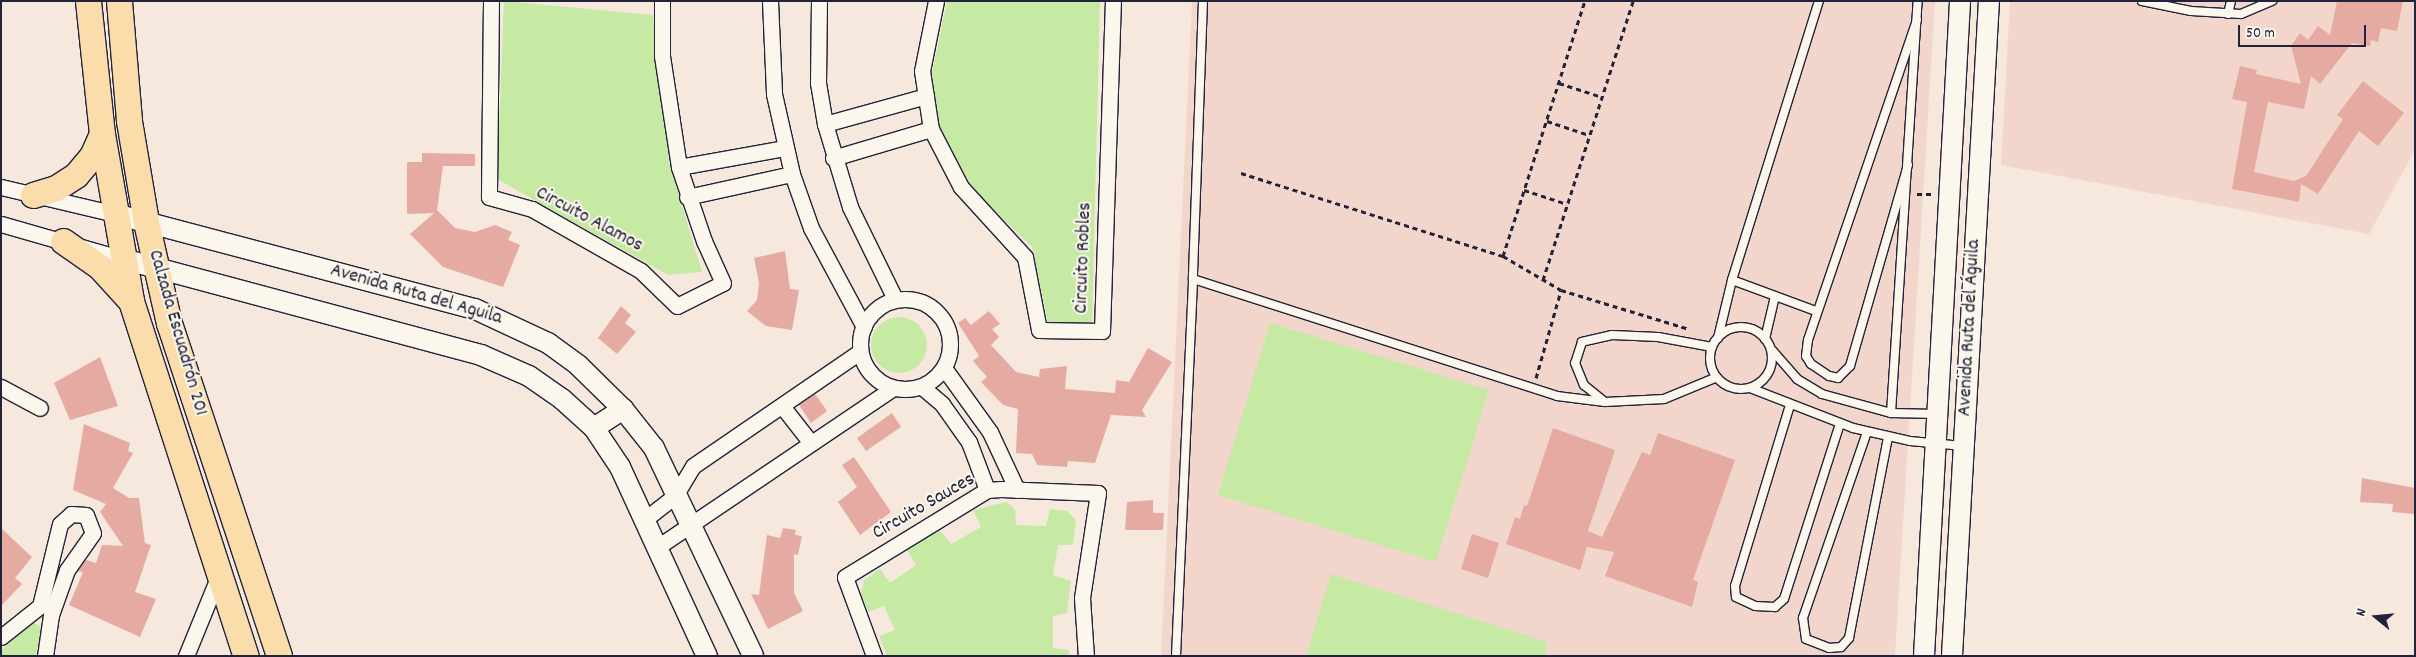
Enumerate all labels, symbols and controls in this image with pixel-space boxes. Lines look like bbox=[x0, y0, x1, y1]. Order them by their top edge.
scale bar bbox=[2241, 15, 2368, 47]
text: 50 m bbox=[2246, 23, 2275, 45]
street label: Circuito Alamos bbox=[531, 182, 647, 258]
street label: Circuito Robles bbox=[1070, 202, 1098, 314]
street label: Avenida Ruta del Águila bbox=[1953, 239, 1987, 417]
street label: Calzada Escuadrón 201 bbox=[142, 247, 212, 419]
street label: Avenida Ruta del Aguila bbox=[327, 259, 505, 331]
street label: Circuito Sauces bbox=[869, 468, 979, 546]
north arrow bbox=[2351, 592, 2401, 642]
text: N bbox=[2351, 606, 2372, 619]

